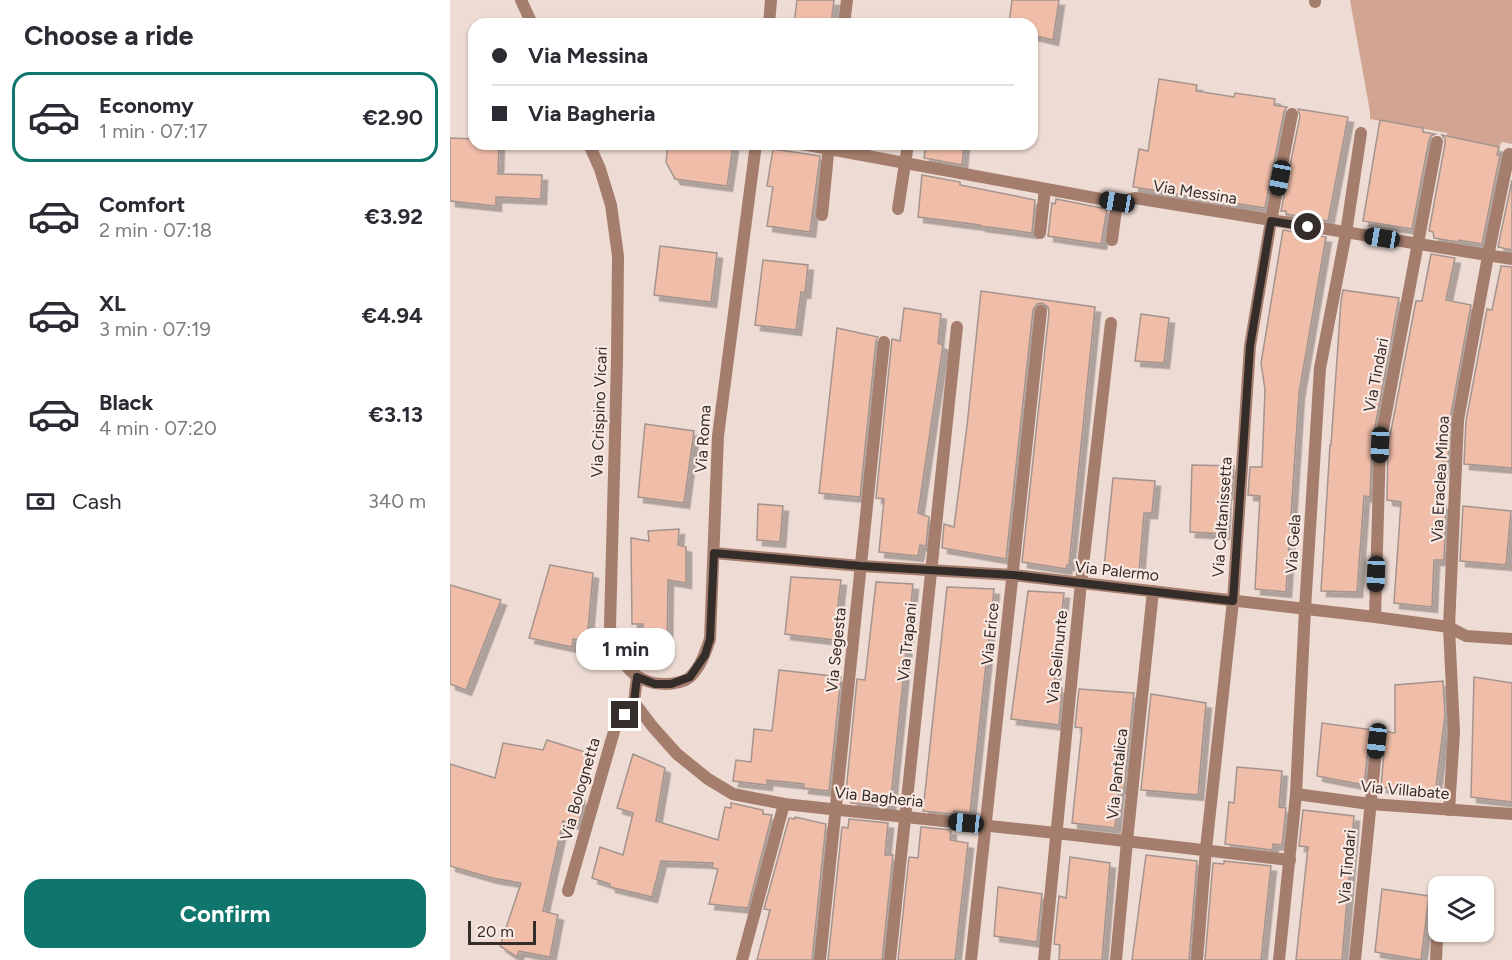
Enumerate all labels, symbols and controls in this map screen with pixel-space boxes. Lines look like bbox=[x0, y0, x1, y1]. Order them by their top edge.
text: Choose a ride bbox=[24, 19, 193, 52]
text: Via Messina bbox=[528, 42, 648, 69]
icon: car bbox=[27, 90, 81, 144]
text: Economy bbox=[99, 92, 194, 119]
text: Via Bagheria bbox=[528, 100, 656, 127]
text: €2.90 bbox=[362, 104, 423, 131]
text: 1 min · 07:17 bbox=[99, 119, 208, 143]
car bbox=[1268, 159, 1292, 197]
street label: Via Messina bbox=[1152, 176, 1238, 208]
icon: car bbox=[27, 189, 81, 243]
car bbox=[1098, 190, 1136, 214]
text: Comfort bbox=[99, 191, 185, 218]
text: €3.92 bbox=[365, 203, 423, 230]
route start bbox=[1294, 213, 1321, 240]
text: 2 min · 07:18 bbox=[99, 218, 212, 242]
car bbox=[1363, 226, 1401, 250]
icon: car bbox=[27, 288, 81, 342]
text: XL bbox=[99, 290, 126, 317]
text: €4.94 bbox=[362, 302, 423, 329]
text: 3 min · 07:19 bbox=[99, 317, 211, 341]
street label: Via Tindari bbox=[1360, 336, 1392, 414]
street label: Via Crispino Vicari bbox=[587, 346, 611, 478]
icon: car bbox=[27, 387, 81, 441]
text: Black bbox=[99, 389, 153, 416]
text: €3.13 bbox=[369, 401, 423, 428]
street label: Via Roma bbox=[691, 404, 715, 474]
street label: Via Eraclea Minoa bbox=[1427, 415, 1453, 543]
text: 4 min · 07:20 bbox=[99, 416, 217, 440]
car bbox=[1370, 427, 1390, 463]
street label: Via Caltanissetta bbox=[1208, 456, 1236, 578]
icon: cash bbox=[24, 485, 57, 518]
text: Cash bbox=[72, 488, 122, 515]
text: 340 m bbox=[368, 489, 426, 513]
street label: Via Gela bbox=[1281, 514, 1305, 574]
car bbox=[1366, 556, 1386, 592]
street label: Via Palermo bbox=[1074, 557, 1160, 585]
street label: Via Erice bbox=[977, 601, 1003, 666]
street label: Via Trapani bbox=[893, 602, 921, 682]
street label: Via Segesta bbox=[822, 607, 850, 693]
street label: Via Selinunte bbox=[1043, 609, 1071, 705]
callout: 1 min bbox=[576, 628, 675, 670]
text: 1 min bbox=[602, 637, 649, 661]
route end bbox=[611, 701, 638, 728]
car bbox=[1366, 722, 1388, 760]
street label: Via Pantalica bbox=[1103, 728, 1131, 820]
street label: Via Bolognetta bbox=[556, 735, 604, 843]
street label: Via Villabate bbox=[1360, 777, 1451, 803]
street label: Via Bagheria bbox=[834, 783, 924, 811]
car bbox=[947, 812, 985, 834]
street label: Via Tindari bbox=[1334, 829, 1360, 905]
map controls bbox=[1428, 876, 1494, 942]
button: layers bbox=[1428, 876, 1494, 942]
button: Confirm bbox=[24, 879, 426, 948]
scale bar bbox=[468, 918, 536, 946]
text: 20 m bbox=[477, 922, 514, 941]

